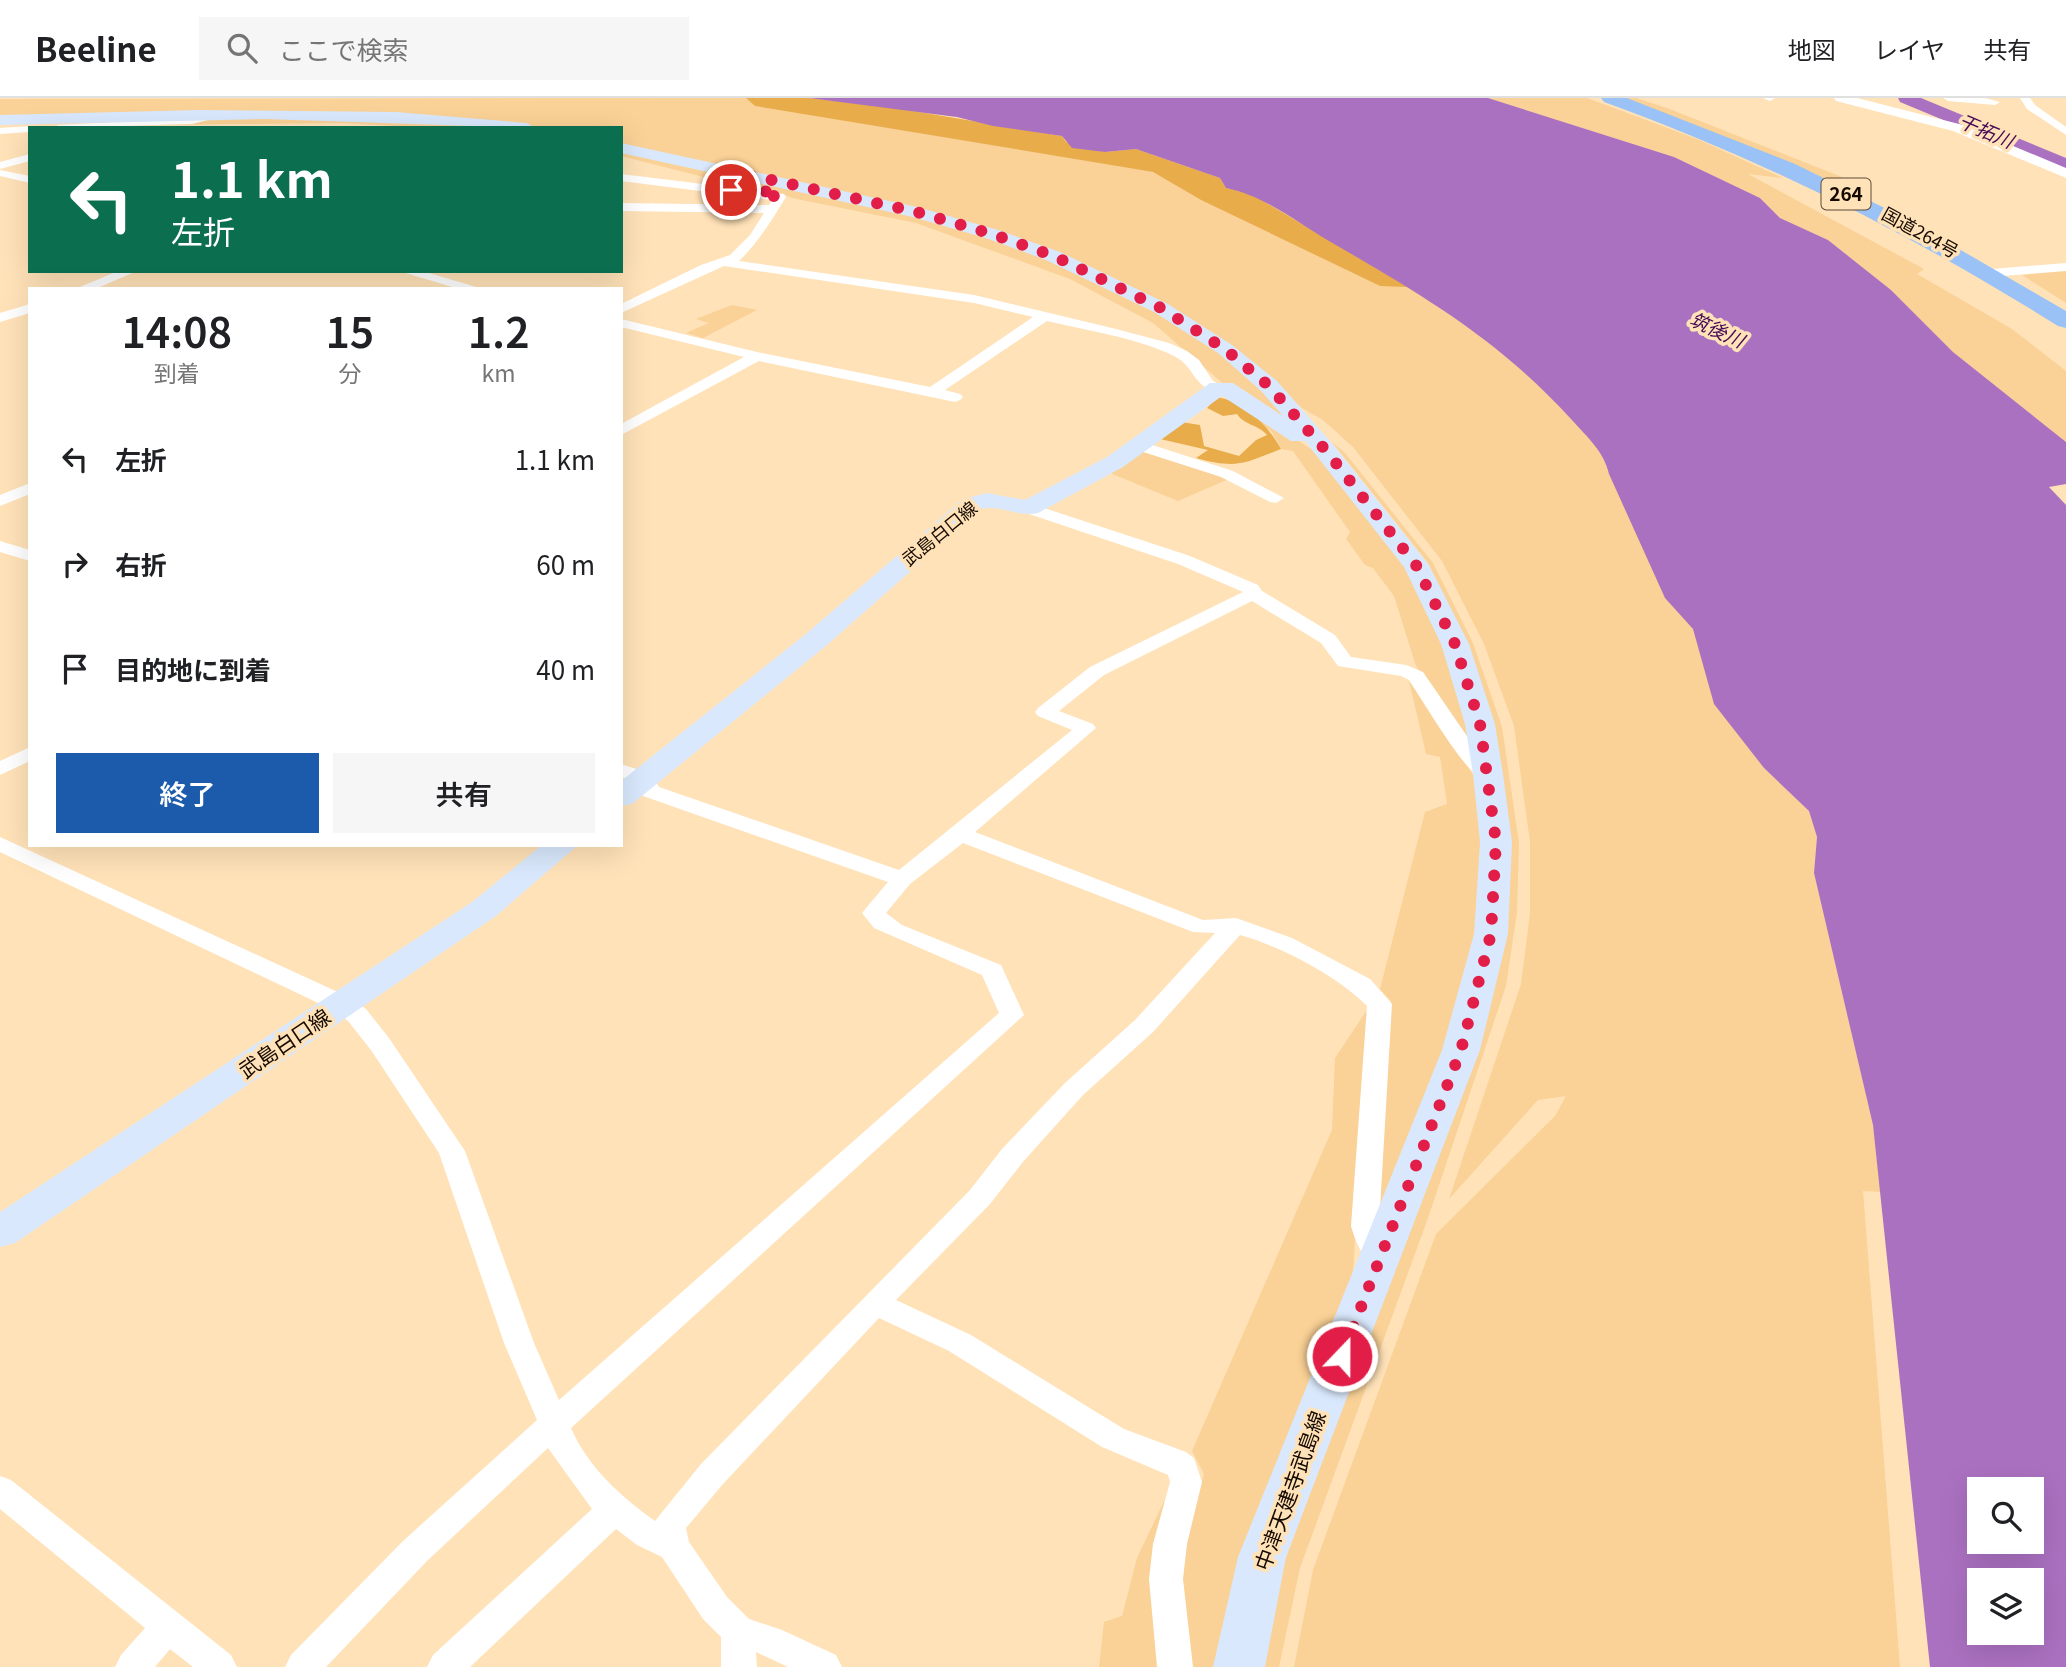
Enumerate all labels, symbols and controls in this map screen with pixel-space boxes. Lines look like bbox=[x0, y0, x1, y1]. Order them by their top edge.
search box bbox=[199, 17, 689, 80]
text: Beeline bbox=[35, 24, 157, 72]
icon: search bbox=[223, 29, 261, 67]
text: ここで検索 bbox=[279, 30, 409, 67]
text: 地図 bbox=[1788, 31, 1836, 66]
text: レイヤ bbox=[1874, 31, 1945, 66]
text: 共有 bbox=[1983, 31, 2031, 66]
water label: 干拓川 bbox=[1955, 106, 2020, 154]
text: 1.1 km bbox=[171, 141, 333, 212]
icon: left bbox=[56, 154, 147, 245]
pin bbox=[701, 160, 761, 220]
icon: arrive bbox=[712, 171, 750, 209]
road number: 264 bbox=[1822, 178, 1870, 209]
street label: 国道264号 bbox=[1878, 200, 1964, 263]
text: 左折 bbox=[171, 207, 235, 253]
text: 14:08 bbox=[121, 299, 232, 360]
text: 15 bbox=[325, 299, 374, 360]
text: 1.2 bbox=[468, 299, 530, 360]
water label: 筑後川 bbox=[1686, 304, 1751, 354]
text: 到着 bbox=[154, 355, 200, 389]
text: 分 bbox=[338, 355, 361, 389]
text: km bbox=[482, 355, 516, 389]
icon: left bbox=[56, 440, 94, 478]
text: 左折 bbox=[115, 440, 167, 477]
text: 1.1 km bbox=[515, 440, 595, 477]
street label: 武島白口線 bbox=[896, 494, 982, 571]
icon: right bbox=[56, 545, 94, 583]
text: 右折 bbox=[115, 545, 167, 582]
text: 60 m bbox=[536, 545, 595, 582]
icon: arrive bbox=[56, 650, 94, 688]
text: 目的地に到着 bbox=[115, 650, 271, 687]
text: 40 m bbox=[536, 650, 595, 687]
button: 終了 bbox=[56, 753, 319, 833]
button: 共有 bbox=[333, 753, 595, 833]
street label: 武島白口線 bbox=[232, 1001, 336, 1084]
position arrow bbox=[1305, 1319, 1379, 1393]
street label: 中津天建寺武島線 bbox=[1246, 1406, 1332, 1574]
map controls bbox=[1967, 1477, 2044, 1645]
button: search bbox=[1967, 1477, 2044, 1554]
button: layers bbox=[1967, 1568, 2044, 1645]

